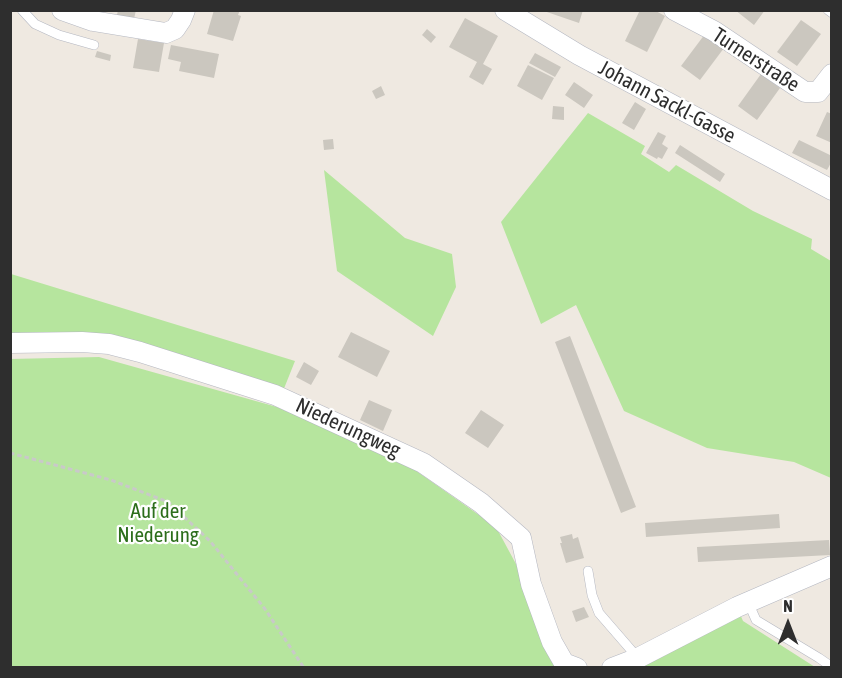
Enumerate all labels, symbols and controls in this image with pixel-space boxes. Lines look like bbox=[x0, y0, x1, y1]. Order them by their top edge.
street label: Turnerstraße bbox=[708, 23, 804, 97]
street label: Johann Sackl-Gasse bbox=[594, 55, 740, 149]
street label: Niederungweg bbox=[292, 393, 404, 463]
park label: Auf der Niederung bbox=[117, 498, 199, 548]
north arrow bbox=[758, 594, 818, 654]
text: N bbox=[783, 597, 793, 615]

